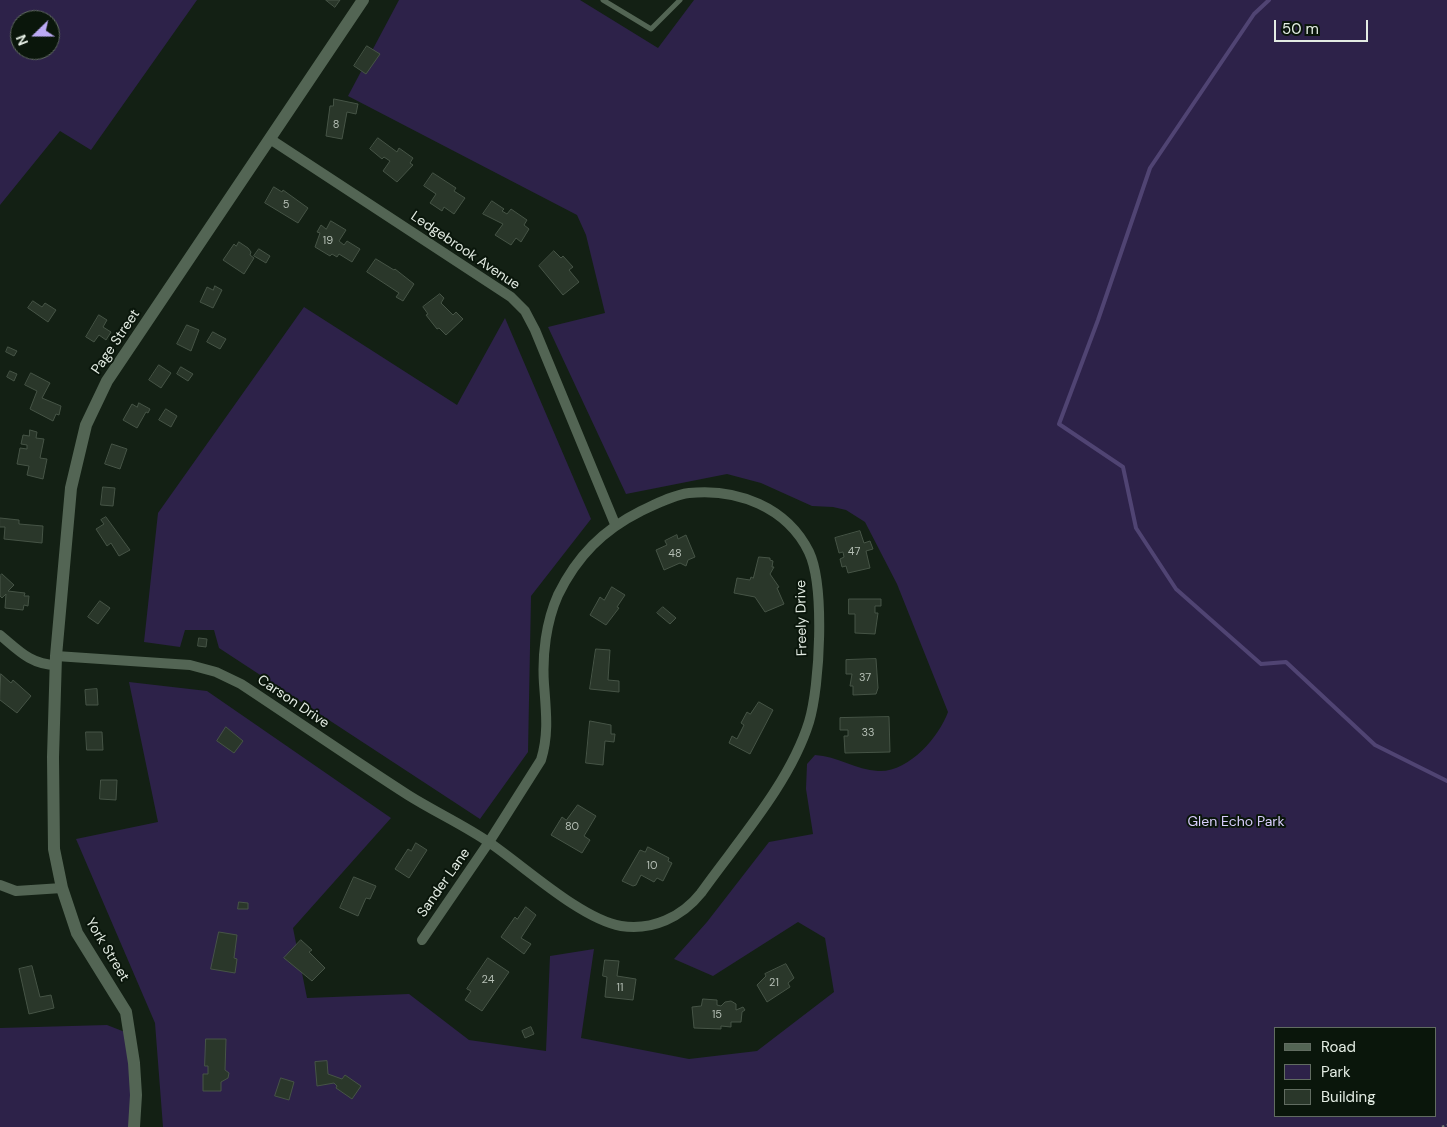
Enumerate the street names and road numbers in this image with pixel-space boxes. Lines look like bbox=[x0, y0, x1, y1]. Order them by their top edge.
street label: Ledgebrook Avenue bbox=[407, 208, 523, 294]
street label: Page Street bbox=[88, 307, 144, 377]
street label: Freely Drive bbox=[793, 580, 811, 656]
street label: Carson Drive bbox=[254, 672, 332, 732]
street label: Sander Lane bbox=[414, 845, 474, 921]
street label: York Street bbox=[82, 915, 132, 985]

